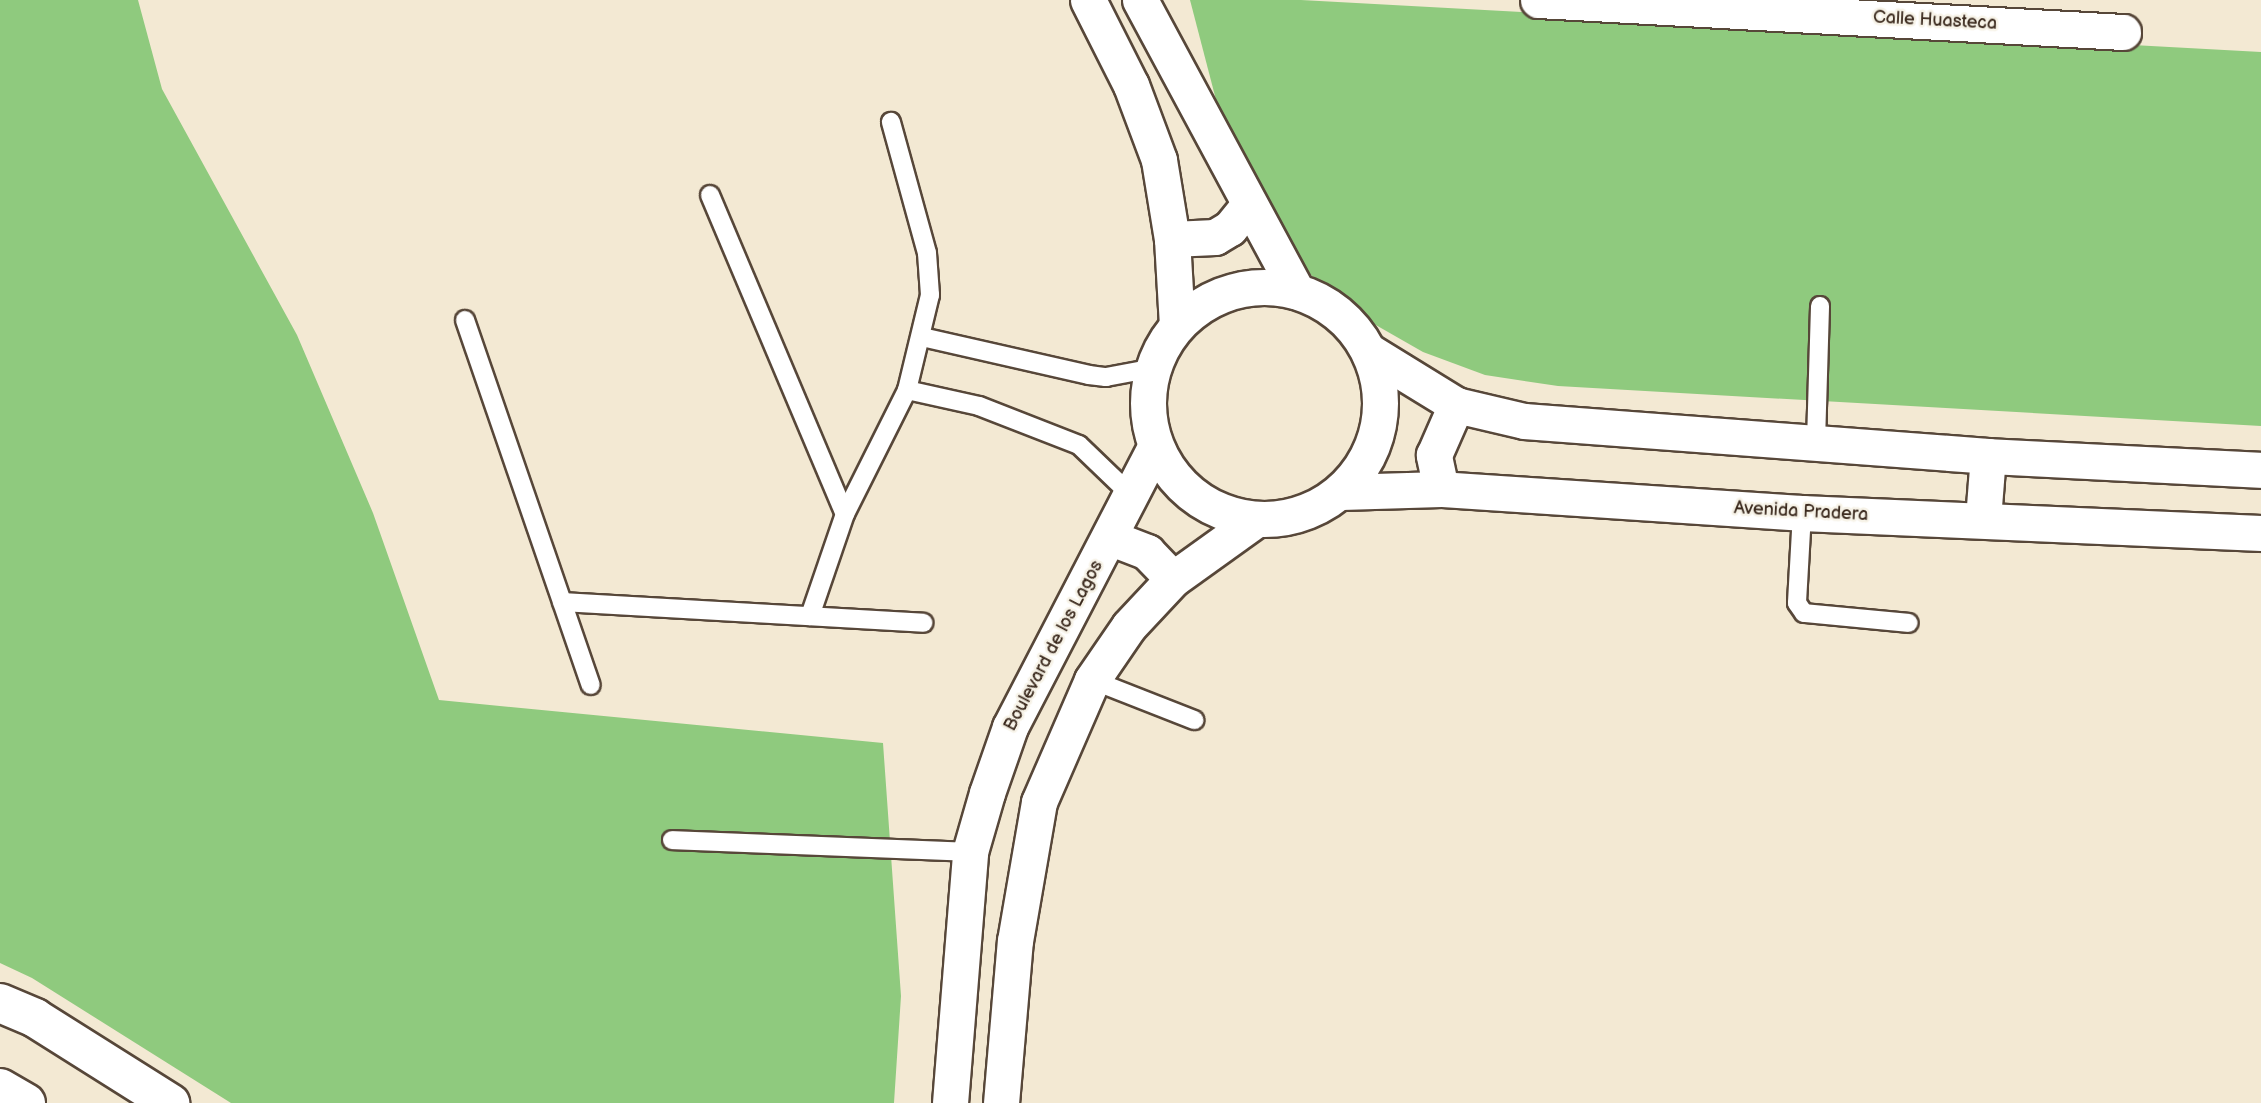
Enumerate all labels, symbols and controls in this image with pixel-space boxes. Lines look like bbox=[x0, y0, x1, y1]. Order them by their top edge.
street label: Calle Huasteca bbox=[1872, 7, 1998, 35]
street label: Avenida Pradera bbox=[1733, 498, 1869, 526]
street label: Boulevard de los Lagos bbox=[1000, 557, 1108, 735]

